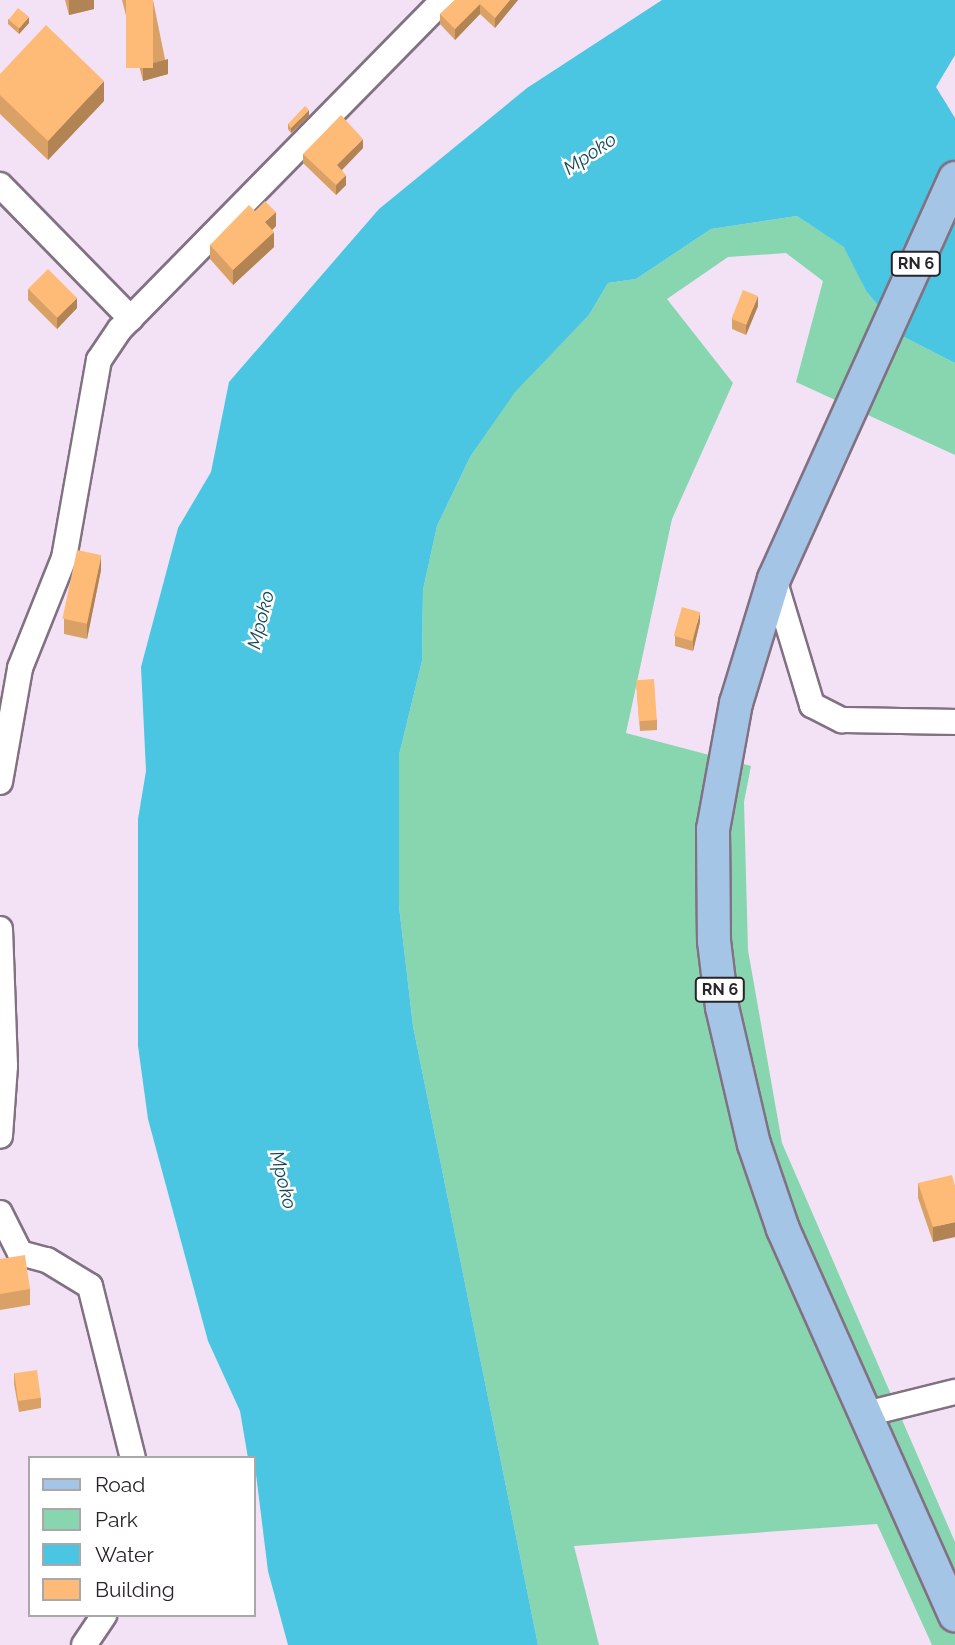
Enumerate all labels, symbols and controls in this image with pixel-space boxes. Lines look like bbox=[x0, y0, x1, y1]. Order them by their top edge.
water label: Mpoko bbox=[559, 128, 621, 180]
road number: RN 6 bbox=[890, 252, 942, 276]
water label: Mpoko bbox=[243, 589, 279, 651]
road number: RN 6 bbox=[694, 978, 746, 1002]
water label: Mpoko bbox=[265, 1149, 301, 1211]
legend bbox=[28, 1456, 256, 1617]
text: Road bbox=[95, 1472, 145, 1497]
text: Park bbox=[95, 1507, 138, 1532]
text: Water bbox=[95, 1542, 154, 1567]
text: Building bbox=[95, 1577, 175, 1602]

